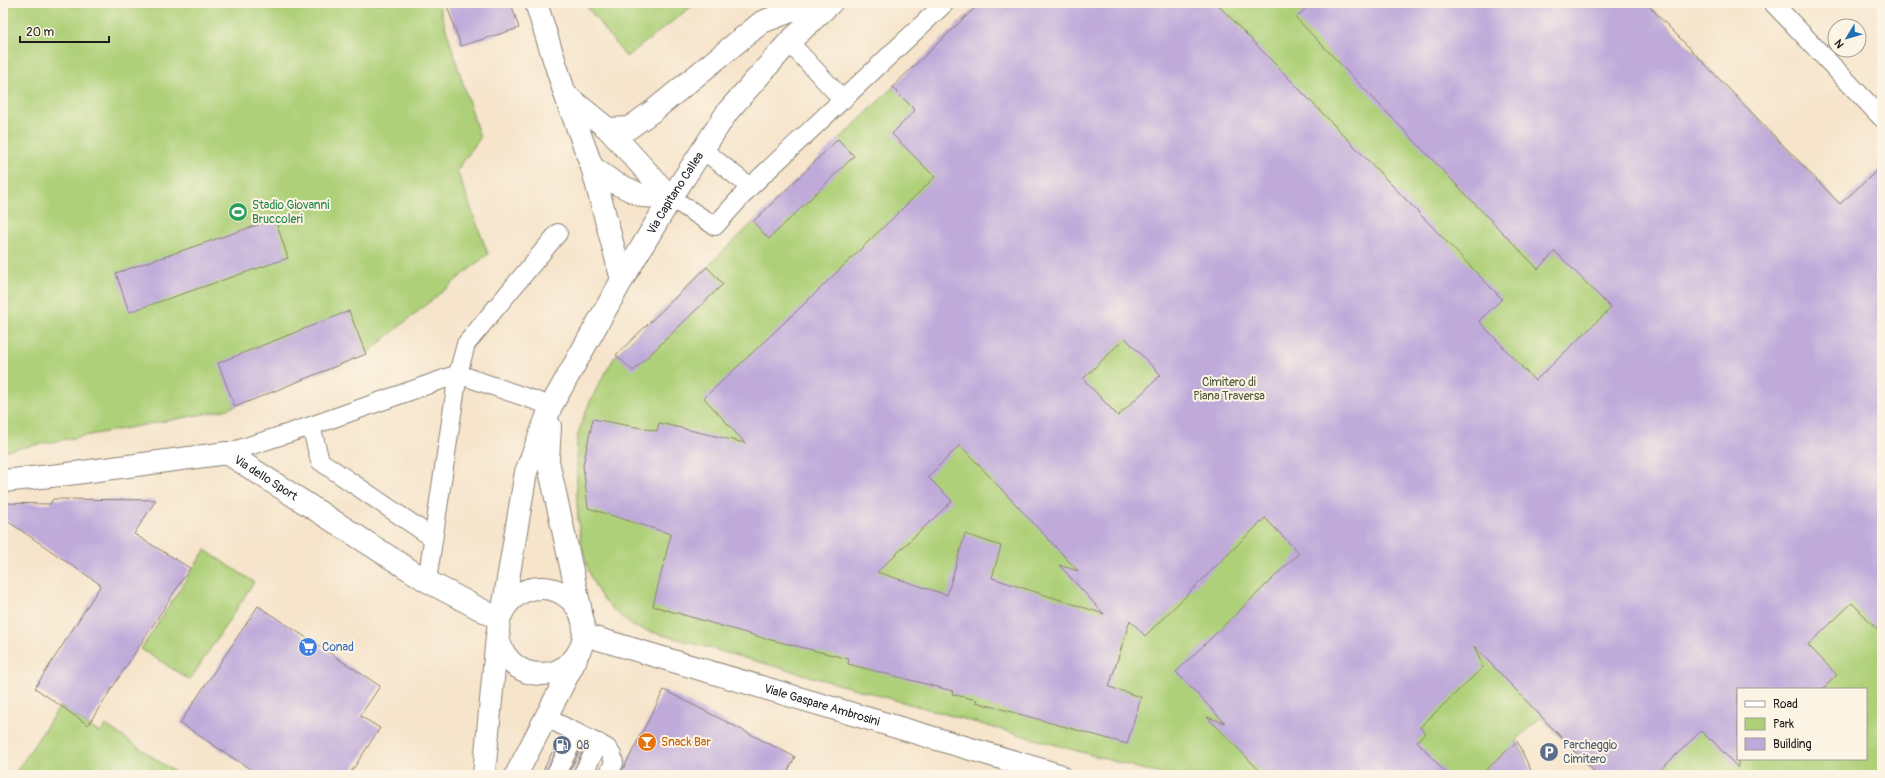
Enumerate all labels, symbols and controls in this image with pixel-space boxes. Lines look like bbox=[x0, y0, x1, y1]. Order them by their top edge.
scale bar bbox=[20, 18, 109, 44]
north arrow bbox=[1827, 18, 1867, 58]
text: 20 m bbox=[26, 25, 55, 40]
text: N bbox=[1832, 36, 1847, 51]
street label: Via Capitano Callea bbox=[644, 149, 707, 237]
place label: Stadio Giovanni Bruccoleri bbox=[252, 198, 329, 227]
sports icon: Stadio Giovanni Bruccoleri bbox=[227, 201, 249, 223]
park label: Cimitero di Piana Traversa bbox=[1193, 375, 1265, 404]
street label: Via dello Sport bbox=[231, 452, 301, 504]
supermarket icon: Conad bbox=[297, 636, 319, 658]
place label: Conad bbox=[322, 640, 354, 655]
street label: Viale Gaspare Ambrosini bbox=[762, 681, 882, 729]
legend bbox=[1737, 688, 1867, 760]
text: Road bbox=[1773, 697, 1798, 712]
text: Park bbox=[1773, 717, 1794, 732]
bar icon: Snack Bar bbox=[636, 731, 658, 753]
fuel station icon: Q8 bbox=[551, 734, 573, 756]
place label: Snack Bar bbox=[661, 735, 711, 750]
text: Building bbox=[1773, 737, 1812, 752]
place label: Q8 bbox=[576, 738, 589, 753]
place label: Parcheggio Cimitero bbox=[1563, 738, 1618, 767]
parking icon: Parcheggio Cimitero bbox=[1538, 741, 1560, 763]

